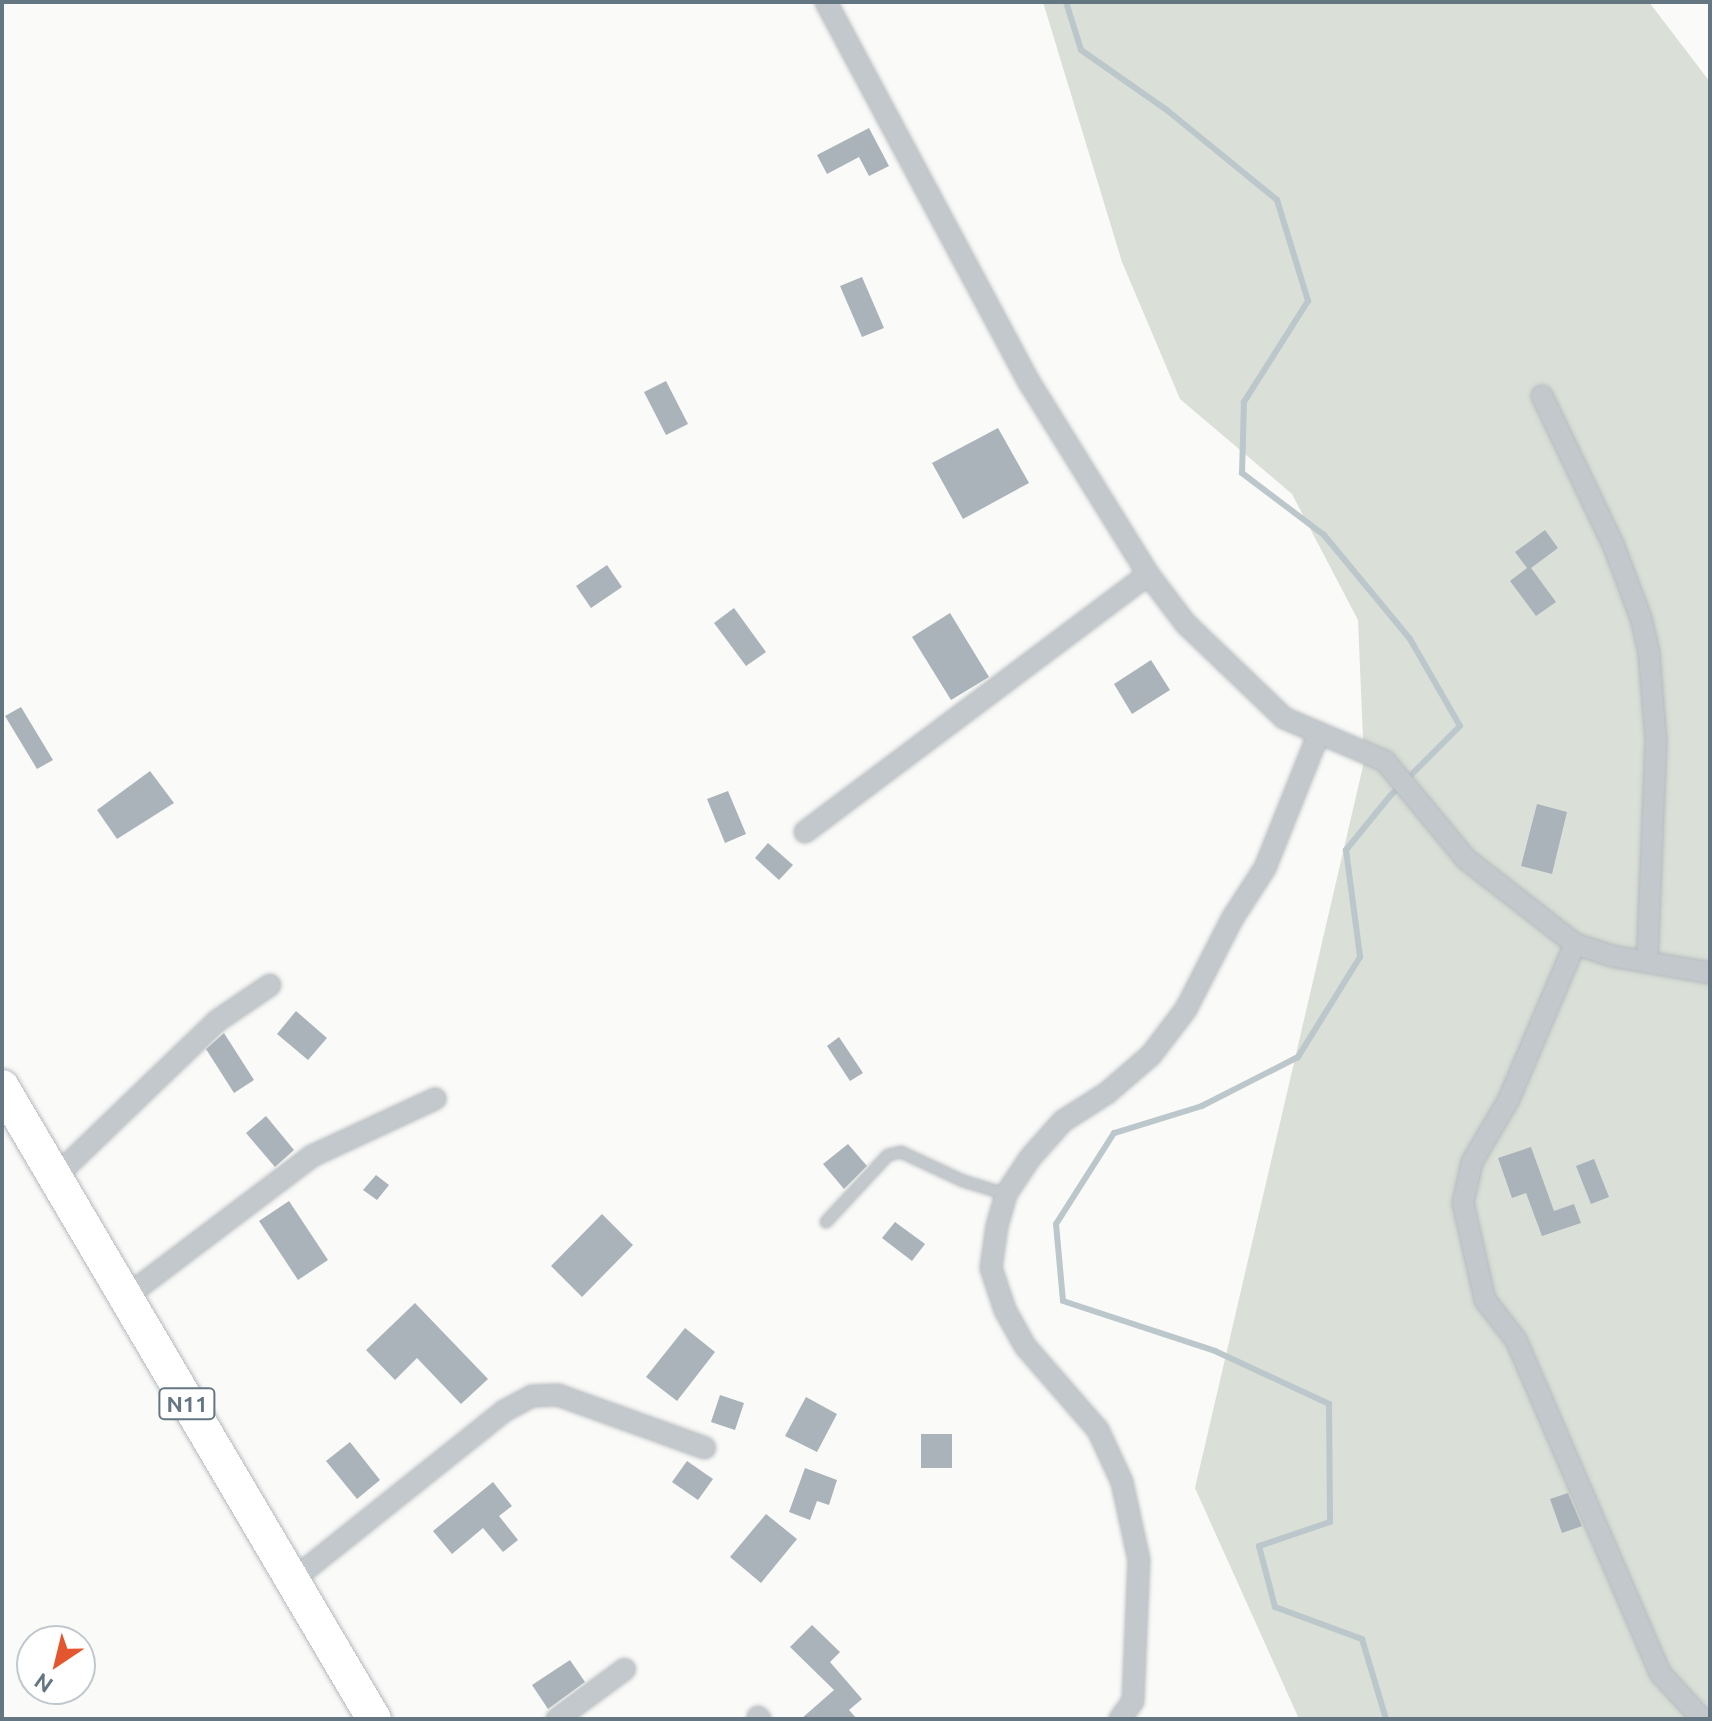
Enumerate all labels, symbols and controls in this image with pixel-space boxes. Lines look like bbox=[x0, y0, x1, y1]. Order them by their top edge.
road number: N11 bbox=[157, 1386, 217, 1422]
north arrow bbox=[16, 1625, 96, 1705]
text: N bbox=[29, 1668, 57, 1698]

